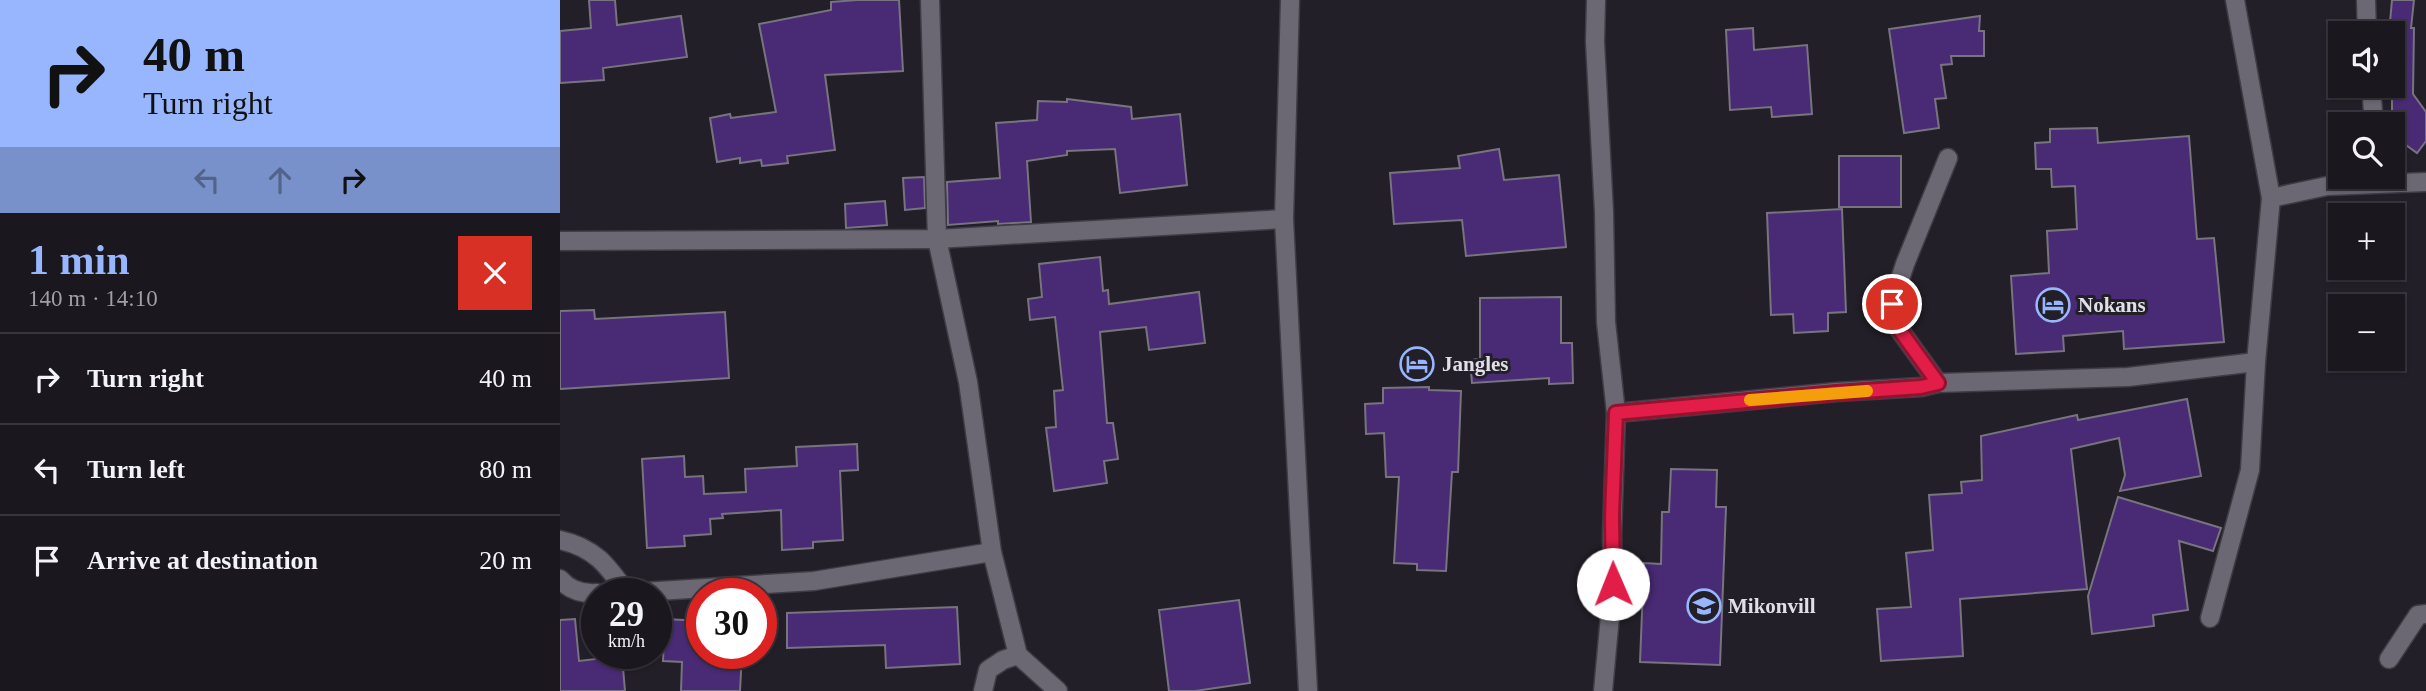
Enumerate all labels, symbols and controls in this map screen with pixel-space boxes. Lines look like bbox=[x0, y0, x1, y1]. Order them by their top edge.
map controls bbox=[2328, 21, 2405, 371]
button: sound bbox=[2328, 21, 2405, 98]
text: 40 m bbox=[143, 27, 245, 82]
icon: right bbox=[28, 28, 119, 119]
text: Turn right bbox=[143, 85, 273, 121]
button: search bbox=[2328, 112, 2405, 189]
icon: left bbox=[188, 161, 226, 199]
icon: ahead bbox=[261, 161, 299, 199]
icon: right bbox=[334, 161, 372, 199]
button: + bbox=[2328, 203, 2405, 280]
button: close bbox=[458, 236, 532, 310]
text: 1 min bbox=[28, 237, 130, 283]
pin bbox=[1862, 274, 1922, 334]
icon: arrive bbox=[1873, 285, 1911, 323]
text: 140 m · 14:10 bbox=[28, 286, 158, 311]
hotel icon: Nokans bbox=[2034, 286, 2072, 324]
place label: Nokans bbox=[2078, 293, 2146, 317]
button: − bbox=[2328, 294, 2405, 371]
hotel icon: Jangles bbox=[1398, 345, 1436, 383]
place label: Jangles bbox=[1442, 352, 1509, 376]
icon: right bbox=[28, 360, 66, 398]
text: Turn right bbox=[87, 364, 204, 393]
text: 40 m bbox=[479, 364, 532, 393]
icon: left bbox=[28, 451, 66, 489]
text: Turn left bbox=[87, 455, 185, 484]
text: 80 m bbox=[479, 455, 532, 484]
icon: arrive bbox=[28, 542, 66, 580]
text: Arrive at destination bbox=[87, 546, 318, 575]
text: 20 m bbox=[479, 546, 532, 575]
position arrow bbox=[1576, 547, 1650, 621]
speed limit sign: 30 bbox=[686, 578, 777, 669]
school or university icon: Mikonvill bbox=[1685, 587, 1723, 625]
place label: Mikonvill bbox=[1728, 594, 1816, 618]
text: 29 bbox=[609, 595, 644, 634]
text: km/h bbox=[608, 631, 645, 651]

